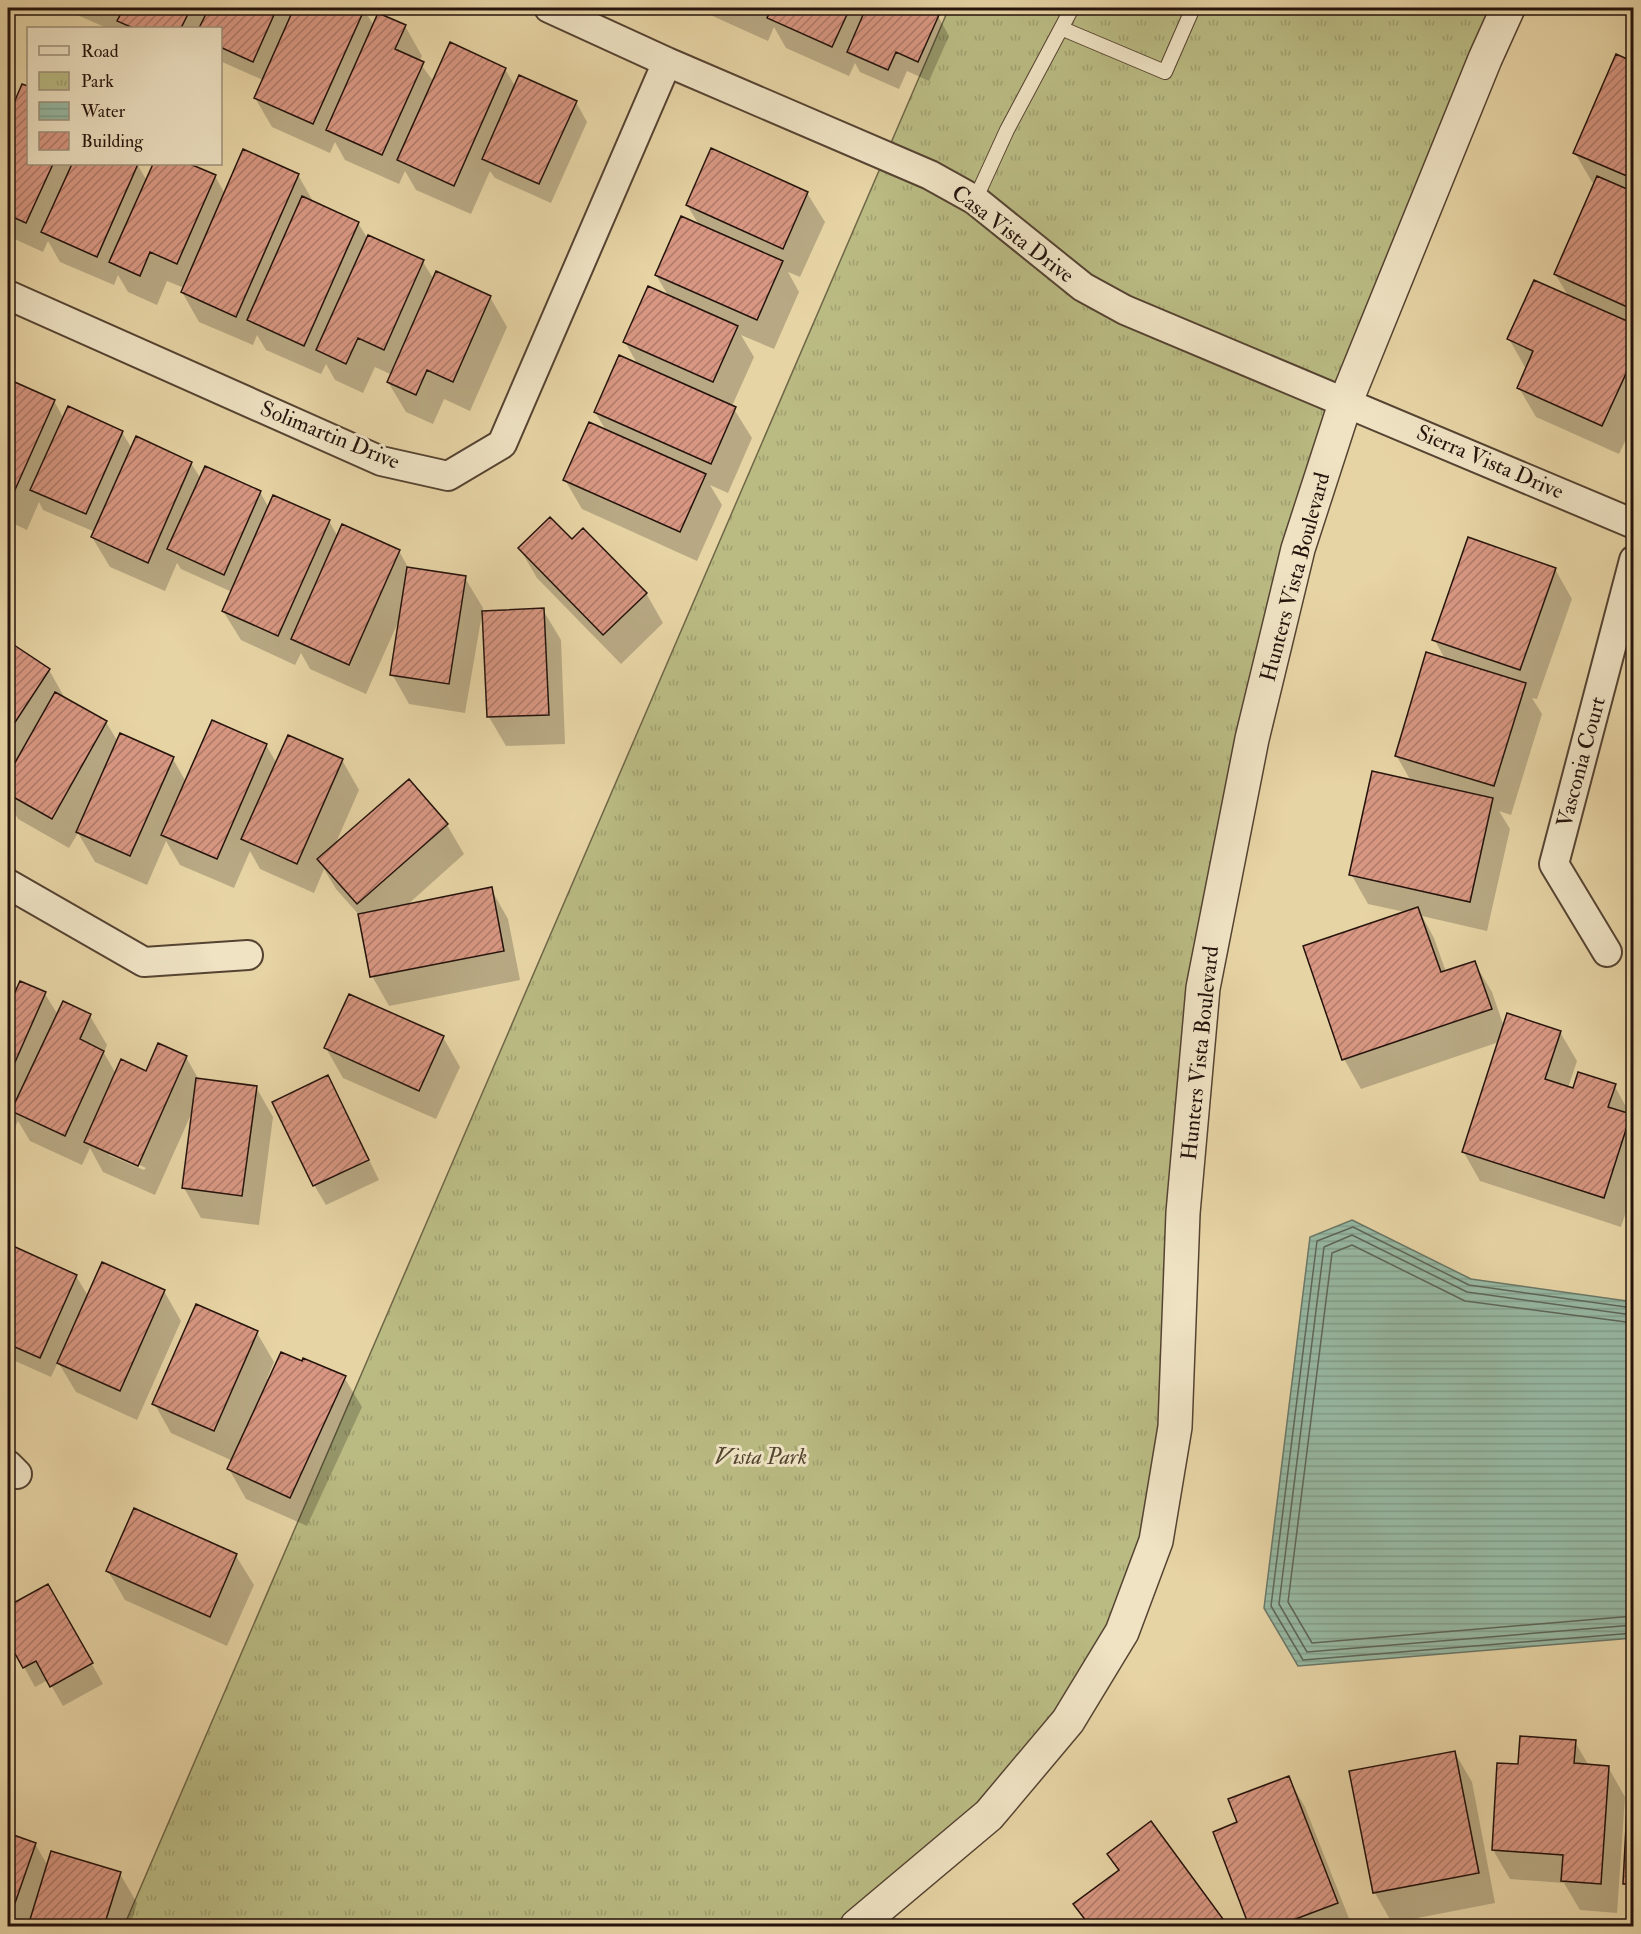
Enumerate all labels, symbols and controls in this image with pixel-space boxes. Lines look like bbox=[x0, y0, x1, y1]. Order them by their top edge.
legend bbox=[27, 27, 222, 165]
text: Road bbox=[81, 40, 119, 63]
text: Park bbox=[81, 70, 114, 93]
text: Water bbox=[80, 100, 125, 123]
text: Building bbox=[81, 130, 144, 153]
street label: Casa Vista Drive bbox=[946, 179, 1080, 289]
street label: Solimartin Drive bbox=[256, 394, 404, 476]
street label: Sierra Vista Drive bbox=[1412, 418, 1568, 506]
street label: Hunters Vista Boulevard bbox=[1254, 469, 1336, 685]
street label: Vasconia Court bbox=[1550, 694, 1612, 830]
street label: Hunters Vista Boulevard bbox=[1175, 944, 1225, 1162]
park label: Vista Park bbox=[715, 1443, 807, 1471]

